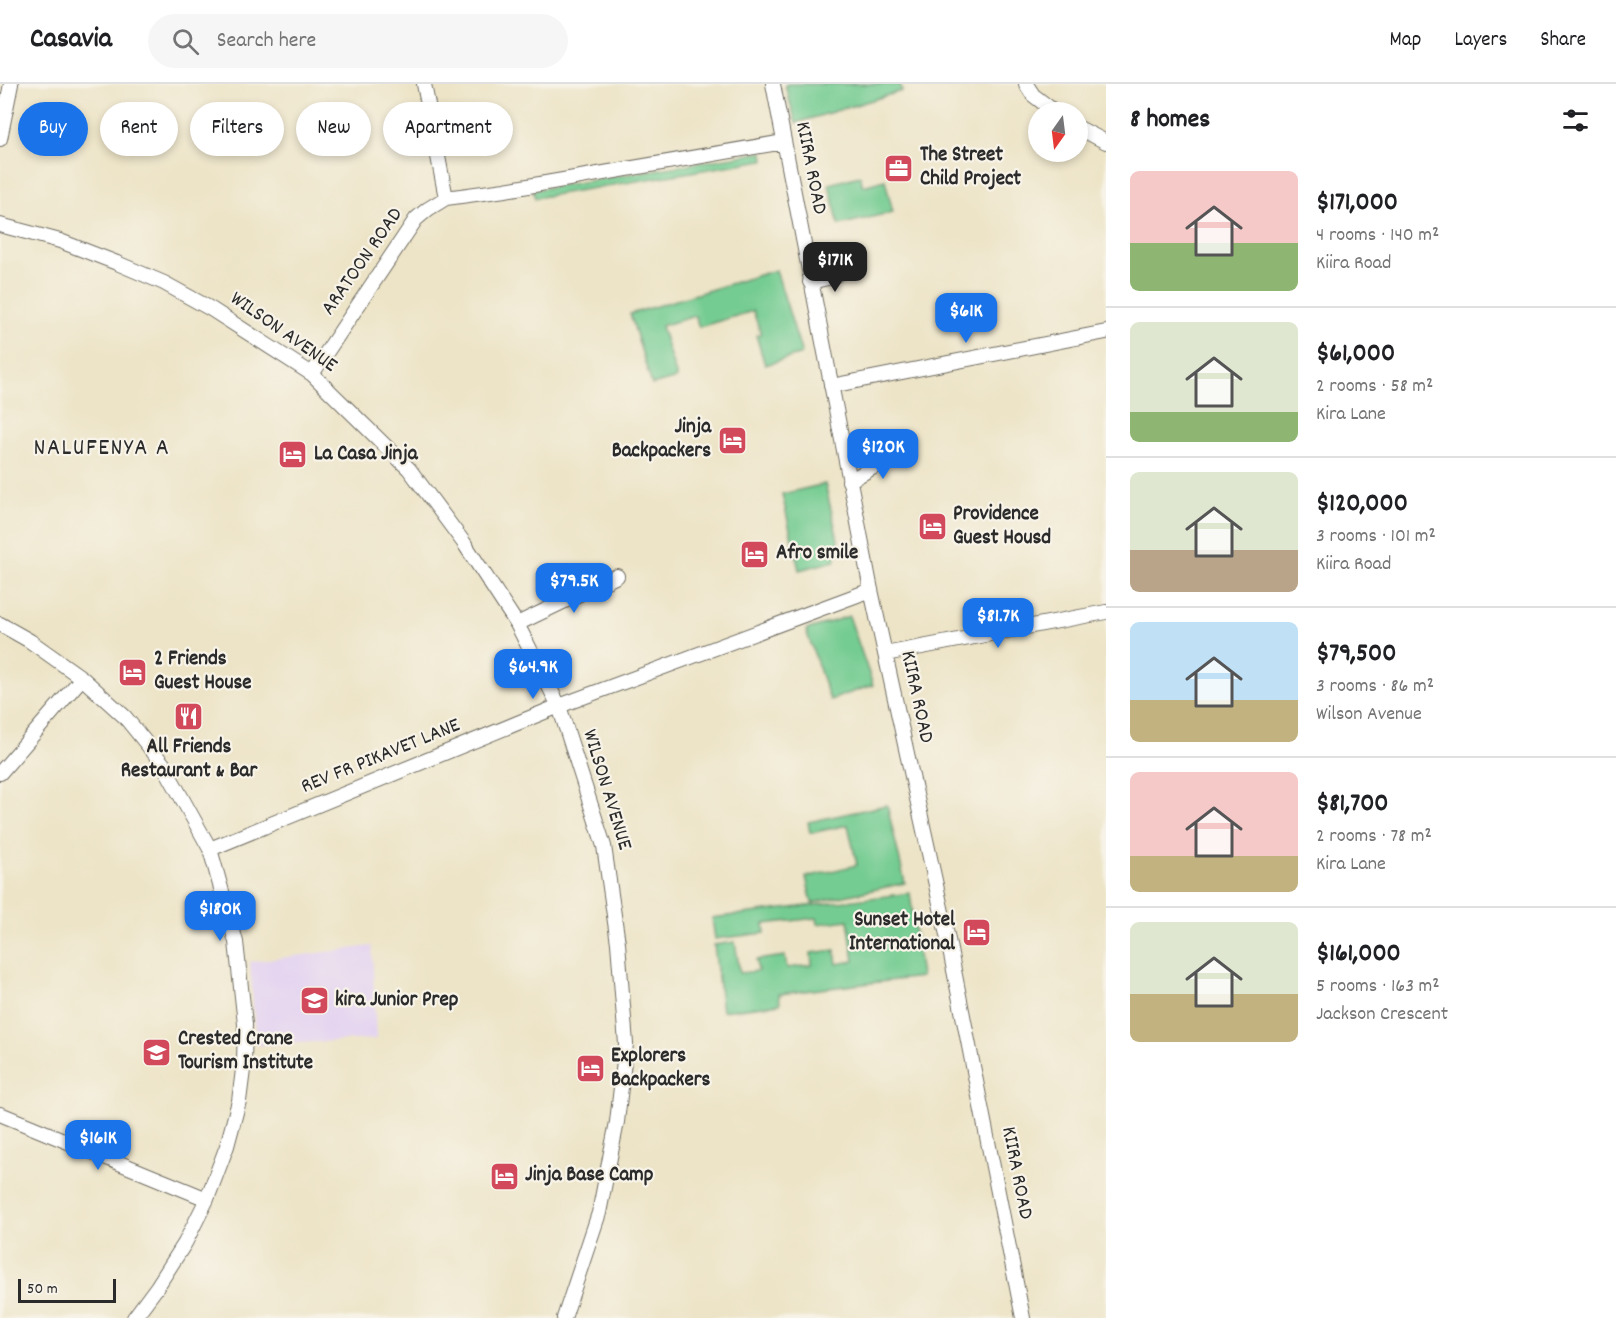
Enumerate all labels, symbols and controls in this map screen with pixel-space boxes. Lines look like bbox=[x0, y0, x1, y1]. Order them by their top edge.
search box bbox=[148, 14, 568, 68]
text: Casavia bbox=[30, 21, 112, 61]
icon: search bbox=[169, 25, 202, 58]
text: Search here bbox=[217, 26, 316, 57]
text: Map bbox=[1390, 26, 1421, 56]
text: Layers bbox=[1454, 26, 1507, 56]
text: Share bbox=[1540, 26, 1586, 56]
chip: Buy bbox=[18, 102, 88, 156]
chip: Rent bbox=[100, 102, 178, 156]
chip: Filters bbox=[190, 102, 284, 156]
chip: New bbox=[296, 102, 371, 156]
chip: Apartment bbox=[383, 102, 513, 156]
north arrow bbox=[1028, 102, 1088, 162]
map controls bbox=[1028, 102, 1088, 162]
text: 8 homes bbox=[1130, 102, 1210, 139]
icon: filters bbox=[1559, 104, 1592, 137]
street label: KIIRA ROAD bbox=[786, 119, 834, 217]
place label: The Street Child Project bbox=[920, 141, 1021, 195]
office icon: The Street Child Project bbox=[883, 152, 915, 184]
text: $171,000 bbox=[1316, 185, 1398, 222]
icon: home bbox=[1178, 195, 1250, 267]
street label: ARATOON ROAD bbox=[315, 202, 411, 322]
text: 4 rooms · 140 m² bbox=[1316, 222, 1439, 250]
pin: $171K bbox=[793, 242, 877, 293]
text: $171K bbox=[817, 247, 853, 275]
text: Kiira Road bbox=[1316, 250, 1391, 278]
street label: WILSON AVENUE bbox=[223, 285, 343, 381]
pin: $61K bbox=[930, 293, 1002, 344]
text: $61K bbox=[949, 298, 983, 326]
text: $61,000 bbox=[1316, 336, 1395, 373]
icon: home bbox=[1178, 346, 1250, 418]
text: 2 rooms · 58 m² bbox=[1316, 373, 1433, 401]
text: Kira Lane bbox=[1316, 401, 1386, 429]
place label: Jinja Backpackers bbox=[612, 413, 712, 467]
hotel icon: Jinja Backpackers bbox=[716, 424, 748, 456]
pin: $120K bbox=[841, 429, 925, 480]
district label: NALUFENYA A bbox=[34, 432, 170, 466]
text: $120K bbox=[861, 434, 905, 462]
hotel icon: La Casa Jinja bbox=[277, 439, 309, 471]
place label: La Casa Jinja bbox=[314, 440, 419, 470]
text: $120,000 bbox=[1316, 486, 1408, 523]
icon: home bbox=[1178, 496, 1250, 568]
place label: Providence Guest Housd bbox=[953, 500, 1051, 554]
hotel icon: Providence Guest Housd bbox=[916, 511, 948, 543]
text: 3 rooms · 101 m² bbox=[1316, 523, 1436, 551]
hotel icon: Afro smile bbox=[739, 538, 771, 570]
place label: Afro smile bbox=[776, 539, 858, 569]
text: Kiira Road bbox=[1316, 551, 1391, 579]
pin: $79.5K bbox=[525, 563, 623, 614]
text: $79.5K bbox=[550, 568, 598, 596]
pin: $81.7K bbox=[949, 598, 1047, 649]
text: $81.7K bbox=[977, 603, 1019, 631]
text: $79,500 bbox=[1316, 636, 1396, 673]
place label: 2 Friends Guest House bbox=[154, 645, 252, 699]
icon: home bbox=[1178, 646, 1250, 718]
street label: KIIRA ROAD bbox=[892, 648, 940, 746]
pin: $64.9K bbox=[484, 649, 582, 700]
text: $64.9K bbox=[508, 654, 558, 682]
hotel icon: 2 Friends Guest House bbox=[117, 656, 149, 688]
text: 3 rooms · 86 m² bbox=[1316, 673, 1434, 701]
restaurant icon: All Friends Restaurant & Bar bbox=[173, 701, 205, 733]
text: Wilson Avenue bbox=[1316, 701, 1422, 729]
street label: REV FR PIKAVET LANE bbox=[297, 711, 465, 803]
street label: WILSON AVENUE bbox=[573, 726, 639, 854]
place label: All Friends Restaurant & Bar bbox=[121, 733, 258, 787]
text: $81,700 bbox=[1316, 786, 1389, 823]
icon: home bbox=[1178, 796, 1250, 868]
text: 2 rooms · 78 m² bbox=[1316, 823, 1432, 851]
text: Kira Lane bbox=[1316, 851, 1386, 879]
pin: $180K bbox=[178, 891, 262, 942]
text: $180K bbox=[199, 896, 241, 924]
place label: Sunset Hotel International bbox=[849, 906, 956, 960]
hotel icon: Sunset Hotel International bbox=[960, 917, 992, 949]
text: $161,000 bbox=[1316, 936, 1401, 973]
icon: home bbox=[1178, 946, 1250, 1018]
text: 5 rooms · 163 m² bbox=[1316, 973, 1440, 1001]
school or university icon: kira Junior Prep bbox=[298, 985, 330, 1017]
place label: kira Junior Prep bbox=[335, 986, 459, 1016]
text: Jackson Crescent bbox=[1316, 1001, 1448, 1029]
place label: Crested Crane Tourism Institute bbox=[178, 1025, 313, 1079]
school or university icon: Crested Crane Tourism Institute bbox=[141, 1036, 173, 1068]
place label: Explorers Backpackers bbox=[611, 1042, 710, 1096]
hotel icon: Explorers Backpackers bbox=[574, 1053, 606, 1085]
pin: $161K bbox=[56, 1120, 140, 1171]
street label: KIIRA ROAD bbox=[992, 1124, 1040, 1222]
text: $161K bbox=[79, 1125, 117, 1153]
hotel icon: Jinja Base Camp bbox=[488, 1160, 520, 1192]
place label: Jinja Base Camp bbox=[525, 1161, 654, 1191]
scale bar bbox=[18, 1276, 116, 1304]
text: 50 m bbox=[27, 1278, 58, 1301]

